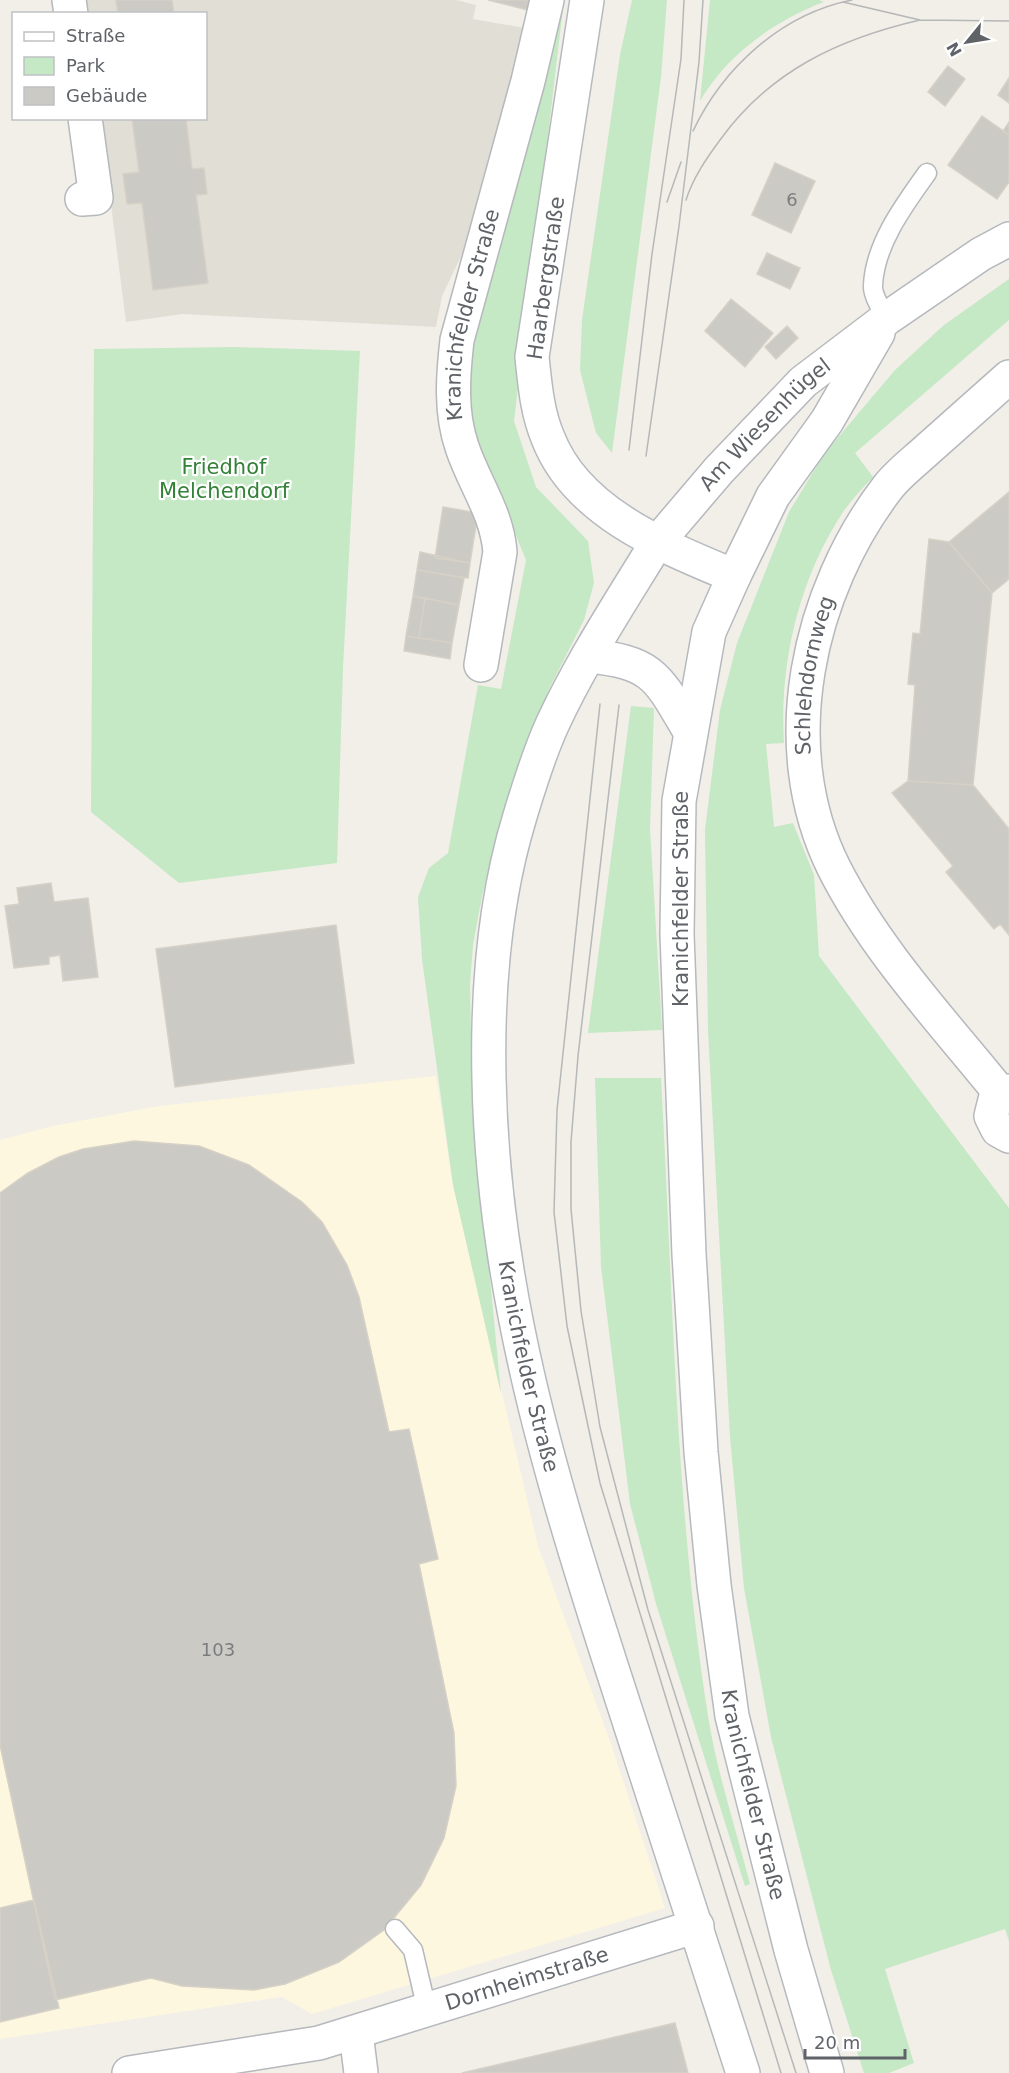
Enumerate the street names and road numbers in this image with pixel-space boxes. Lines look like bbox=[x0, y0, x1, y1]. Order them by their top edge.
street label: Haarbergstraße bbox=[523, 195, 569, 361]
street label: Kranichfelder Straße bbox=[441, 206, 504, 422]
street label: Am Wiesenhügel bbox=[695, 353, 835, 496]
street label: Schlehdornweg bbox=[791, 593, 839, 756]
street label: Kranichfelder Straße bbox=[669, 791, 693, 1007]
street label: Kranichfelder Straße bbox=[493, 1259, 564, 1475]
street label: Kranichfelder Straße bbox=[716, 1688, 790, 1903]
street label: Dornheimstraße bbox=[442, 1942, 612, 2015]

